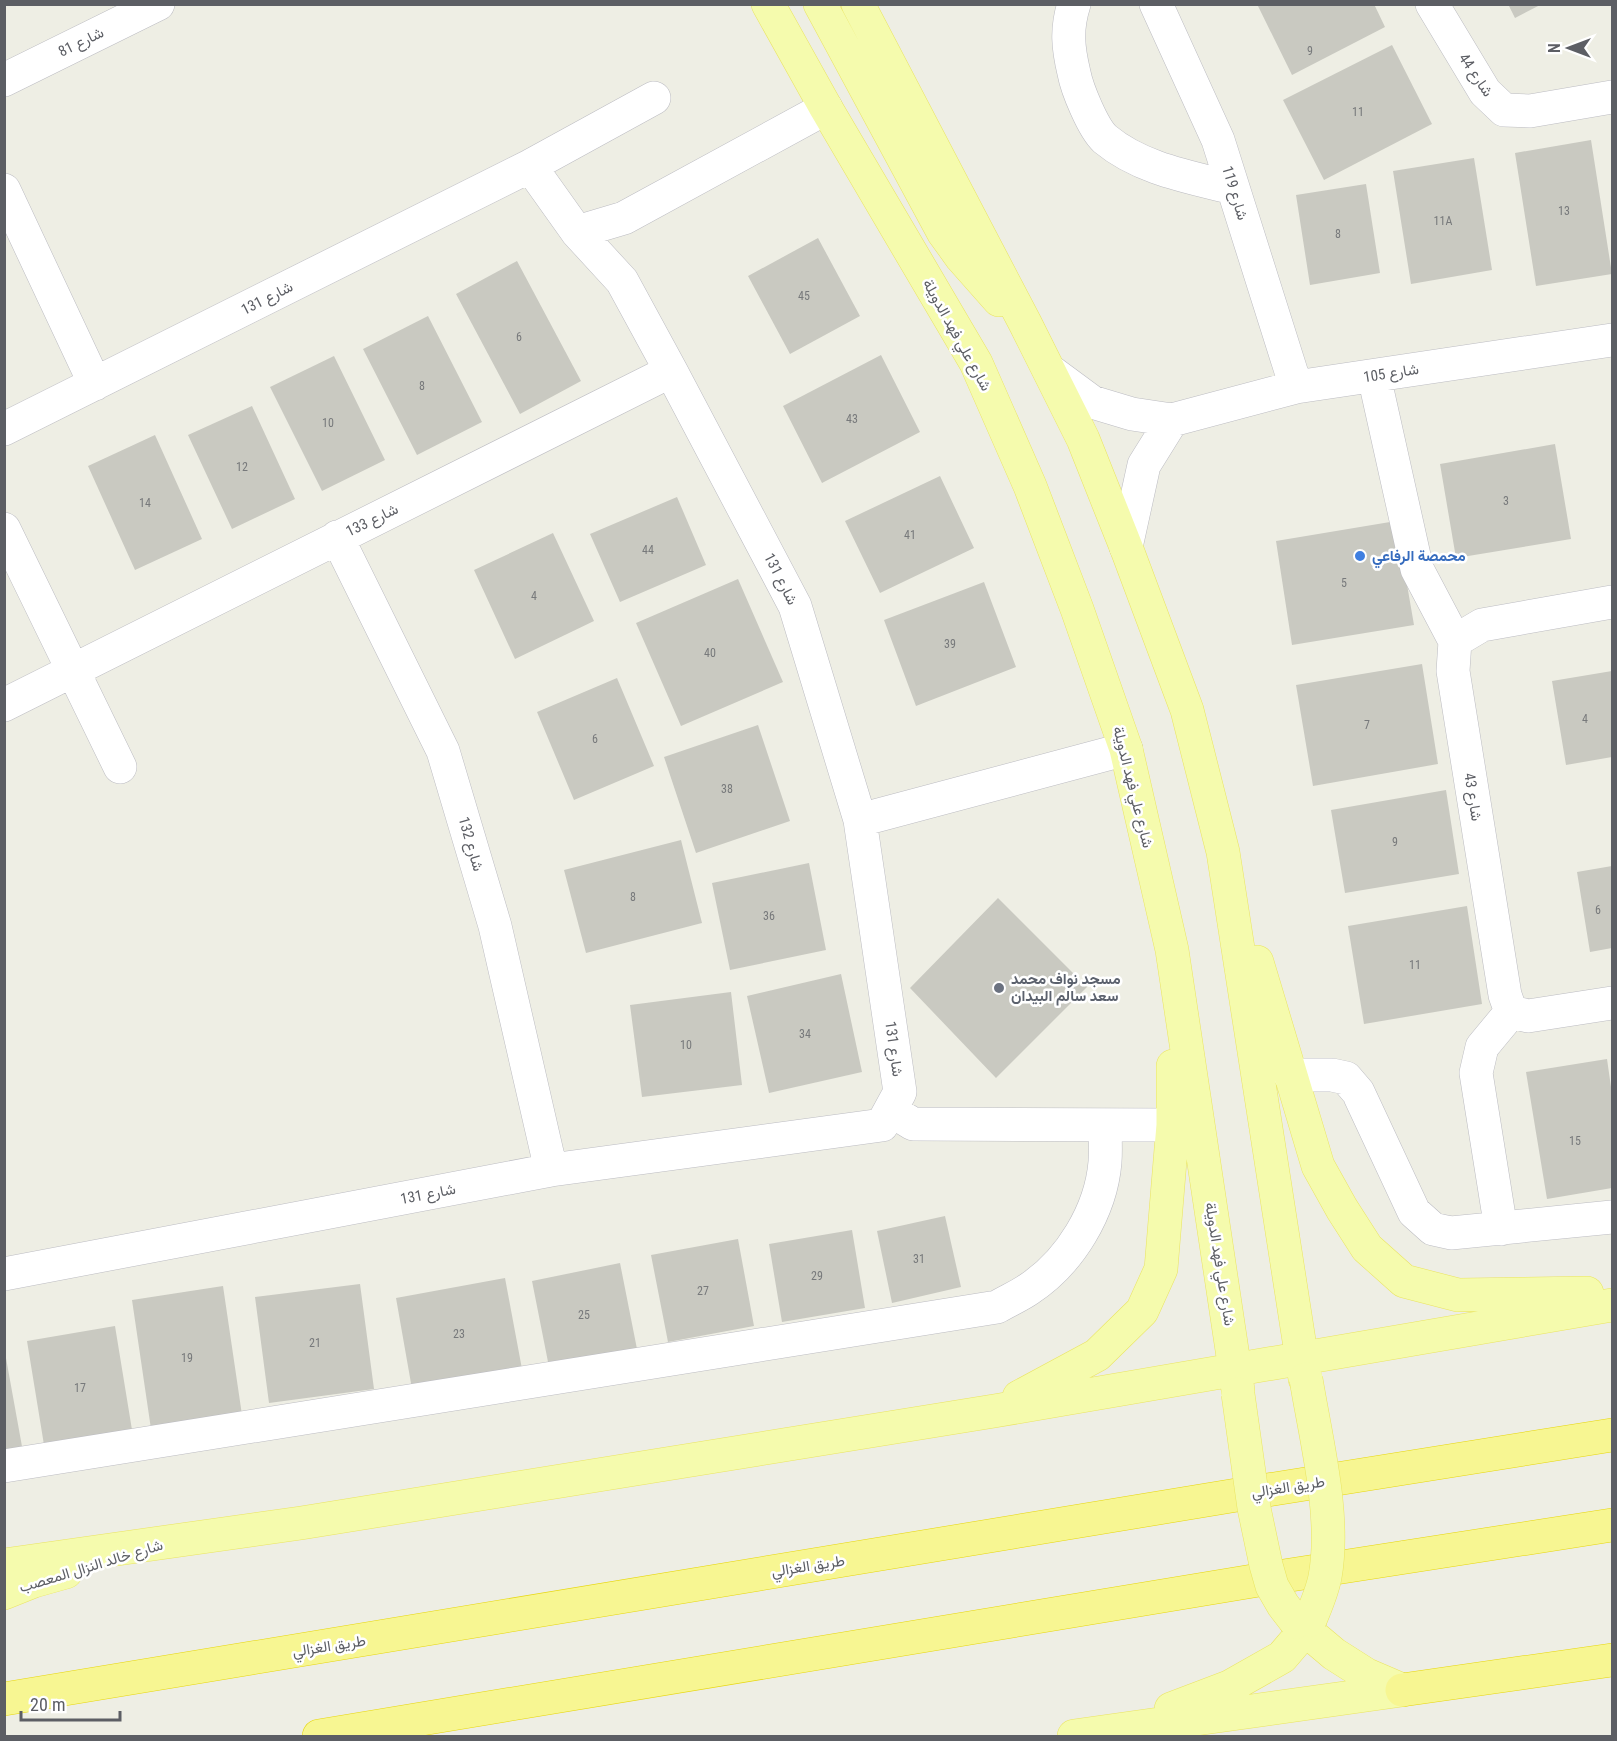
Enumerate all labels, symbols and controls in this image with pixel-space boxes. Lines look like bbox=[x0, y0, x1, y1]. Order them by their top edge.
north arrow bbox=[1539, 18, 1599, 78]
street label: شارع 81 bbox=[55, 23, 108, 63]
text: N bbox=[1545, 43, 1564, 53]
house number: 9 bbox=[1307, 44, 1313, 58]
street label: شارع 44 bbox=[1453, 50, 1497, 101]
house number: 11 bbox=[1352, 105, 1364, 119]
street label: شارع 119 bbox=[1216, 164, 1252, 223]
house number: 13 bbox=[1558, 204, 1570, 218]
house number: 11A bbox=[1434, 214, 1452, 228]
house number: 8 bbox=[1335, 227, 1341, 241]
street label: شارع علي فهد الدويلة bbox=[915, 276, 995, 396]
street label: شارع 131 bbox=[238, 277, 297, 320]
house number: 45 bbox=[798, 289, 810, 303]
house number: 6 bbox=[516, 330, 522, 344]
street label: شارع 105 bbox=[1362, 360, 1420, 388]
house number: 8 bbox=[419, 379, 425, 393]
house number: 43 bbox=[846, 412, 858, 426]
house number: 10 bbox=[322, 416, 334, 430]
house number: 12 bbox=[236, 460, 248, 474]
house number: 3 bbox=[1503, 494, 1509, 508]
house number: 14 bbox=[139, 496, 151, 510]
street label: شارع 133 bbox=[343, 500, 402, 542]
house number: 41 bbox=[904, 528, 916, 542]
house number: 44 bbox=[642, 543, 654, 557]
place label: محمصة الرفاعي bbox=[1372, 547, 1466, 569]
marker: محمصة الرفاعي bbox=[1353, 549, 1367, 563]
street label: شارع 131 bbox=[759, 550, 802, 609]
house number: 5 bbox=[1341, 576, 1347, 590]
house number: 4 bbox=[531, 589, 537, 603]
house number: 39 bbox=[944, 637, 956, 651]
house number: 40 bbox=[704, 646, 716, 660]
house number: 4 bbox=[1582, 712, 1588, 726]
house number: 7 bbox=[1364, 718, 1370, 732]
street label: شارع علي فهد الدويلة bbox=[1105, 724, 1157, 851]
house number: 6 bbox=[592, 732, 598, 746]
street label: شارع 43 bbox=[1458, 772, 1486, 823]
house number: 38 bbox=[721, 782, 733, 796]
street label: شارع 132 bbox=[453, 815, 487, 874]
house number: 9 bbox=[1392, 835, 1398, 849]
house number: 8 bbox=[630, 890, 636, 904]
house number: 6 bbox=[1595, 903, 1601, 917]
house number: 36 bbox=[763, 909, 775, 923]
house number: 11 bbox=[1409, 958, 1421, 972]
place label: مسجد نواف محمد سعد سالم البيدان bbox=[1011, 970, 1121, 1006]
marker: مسجد نواف محمد سعد سالم البيدان bbox=[992, 981, 1006, 995]
street label: شارع 131 bbox=[879, 1020, 907, 1078]
house number: 34 bbox=[799, 1027, 811, 1041]
house number: 10 bbox=[680, 1038, 692, 1052]
house number: 15 bbox=[1569, 1134, 1581, 1148]
street label: شارع 131 bbox=[399, 1180, 458, 1210]
street label: شارع علي فهد الدويلة bbox=[1197, 1201, 1239, 1328]
house number: 31 bbox=[913, 1252, 925, 1266]
house number: 29 bbox=[811, 1269, 823, 1283]
house number: 27 bbox=[697, 1284, 709, 1298]
house number: 25 bbox=[578, 1308, 590, 1322]
house number: 23 bbox=[453, 1327, 465, 1341]
house number: 21 bbox=[309, 1336, 321, 1350]
house number: 19 bbox=[181, 1351, 193, 1365]
house number: 17 bbox=[74, 1381, 86, 1395]
street label: طريق الغزالي bbox=[1250, 1472, 1327, 1506]
street label: شارع خالد النزال المعصب bbox=[17, 1536, 166, 1598]
street label: طريق الغزالي bbox=[770, 1551, 847, 1585]
street label: طريق الغزالي bbox=[291, 1631, 368, 1665]
scale bar bbox=[21, 1684, 120, 1722]
text: 20 m bbox=[30, 1694, 65, 1715]

